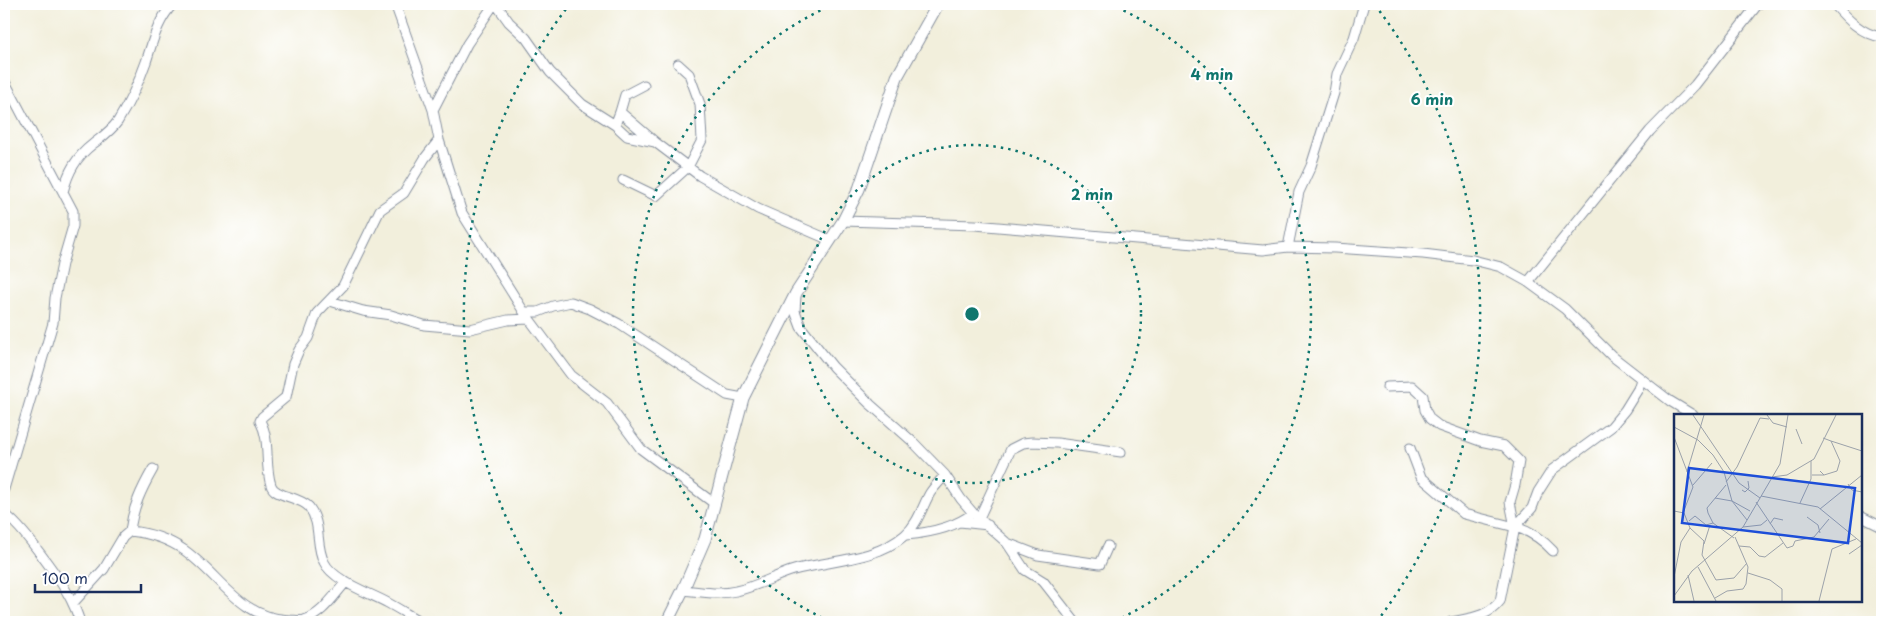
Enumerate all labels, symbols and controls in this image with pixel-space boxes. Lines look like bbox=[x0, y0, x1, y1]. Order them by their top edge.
text: 4 min bbox=[1191, 62, 1233, 85]
text: 6 min bbox=[1411, 87, 1453, 110]
text: 2 min bbox=[1071, 182, 1113, 205]
centre of rings bbox=[963, 305, 981, 323]
inset map bbox=[1674, 414, 1861, 601]
scale bar bbox=[35, 561, 141, 593]
text: 100 m bbox=[42, 566, 88, 589]

